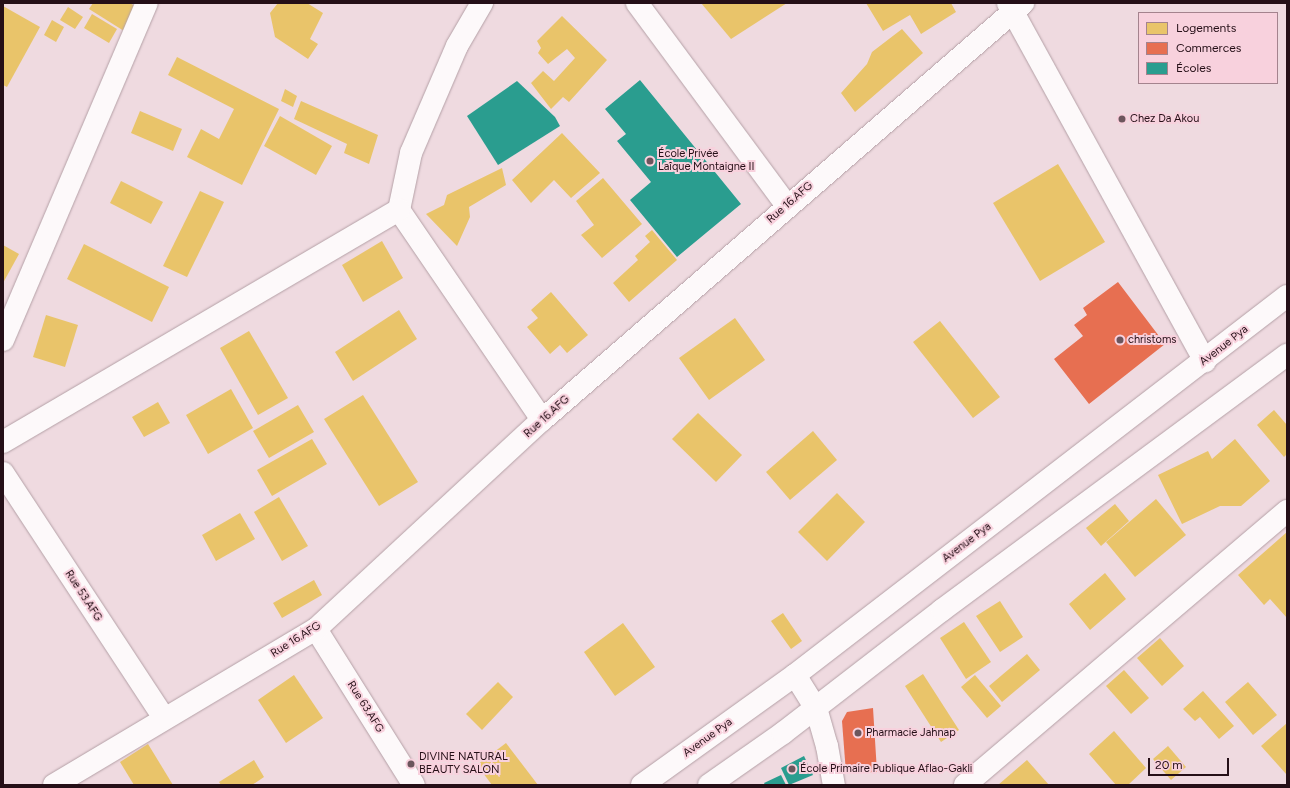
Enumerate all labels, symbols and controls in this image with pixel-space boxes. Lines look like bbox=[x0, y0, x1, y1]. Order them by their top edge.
legend bbox=[1138, 12, 1278, 84]
text: Logements bbox=[1176, 21, 1236, 35]
text: Commerces bbox=[1176, 41, 1241, 55]
text: Écoles bbox=[1176, 61, 1211, 75]
place label: Chez Da Akou bbox=[1130, 112, 1199, 126]
marker: Chez Da Akou bbox=[1117, 114, 1127, 124]
place label: École Privée Laîque Montaigne II bbox=[658, 148, 754, 174]
marker: École Privée Laîque Montaigne II bbox=[645, 156, 655, 166]
street label: Rue 16.AFG bbox=[764, 179, 816, 227]
street label: Avenue Pya bbox=[1197, 323, 1251, 369]
place label: christoms bbox=[1128, 333, 1176, 347]
marker: christoms bbox=[1115, 335, 1125, 345]
street label: Rue 16.AFG bbox=[522, 393, 572, 441]
street label: Avenue Pya bbox=[940, 520, 994, 566]
street label: Rue 53.AFG bbox=[62, 568, 104, 624]
street label: Rue 16.AFG bbox=[269, 619, 323, 661]
street label: Rue 63.AFG bbox=[344, 679, 386, 735]
street label: Avenue Pya bbox=[681, 716, 735, 760]
place label: Pharmacie Jahnap bbox=[866, 726, 956, 740]
marker: Pharmacie Jahnap bbox=[853, 728, 863, 738]
scale bar bbox=[1150, 750, 1231, 776]
place label: DIVINE NATURAL BEAUTY SALON bbox=[419, 751, 508, 777]
text: 20 m bbox=[1155, 758, 1183, 772]
marker: DIVINE NATURAL BEAUTY SALON bbox=[406, 759, 416, 769]
place label: École Primaire Publique Aflao-Gakli bbox=[800, 762, 972, 776]
marker: École Primaire Publique Aflao-Gakli bbox=[787, 764, 797, 774]

